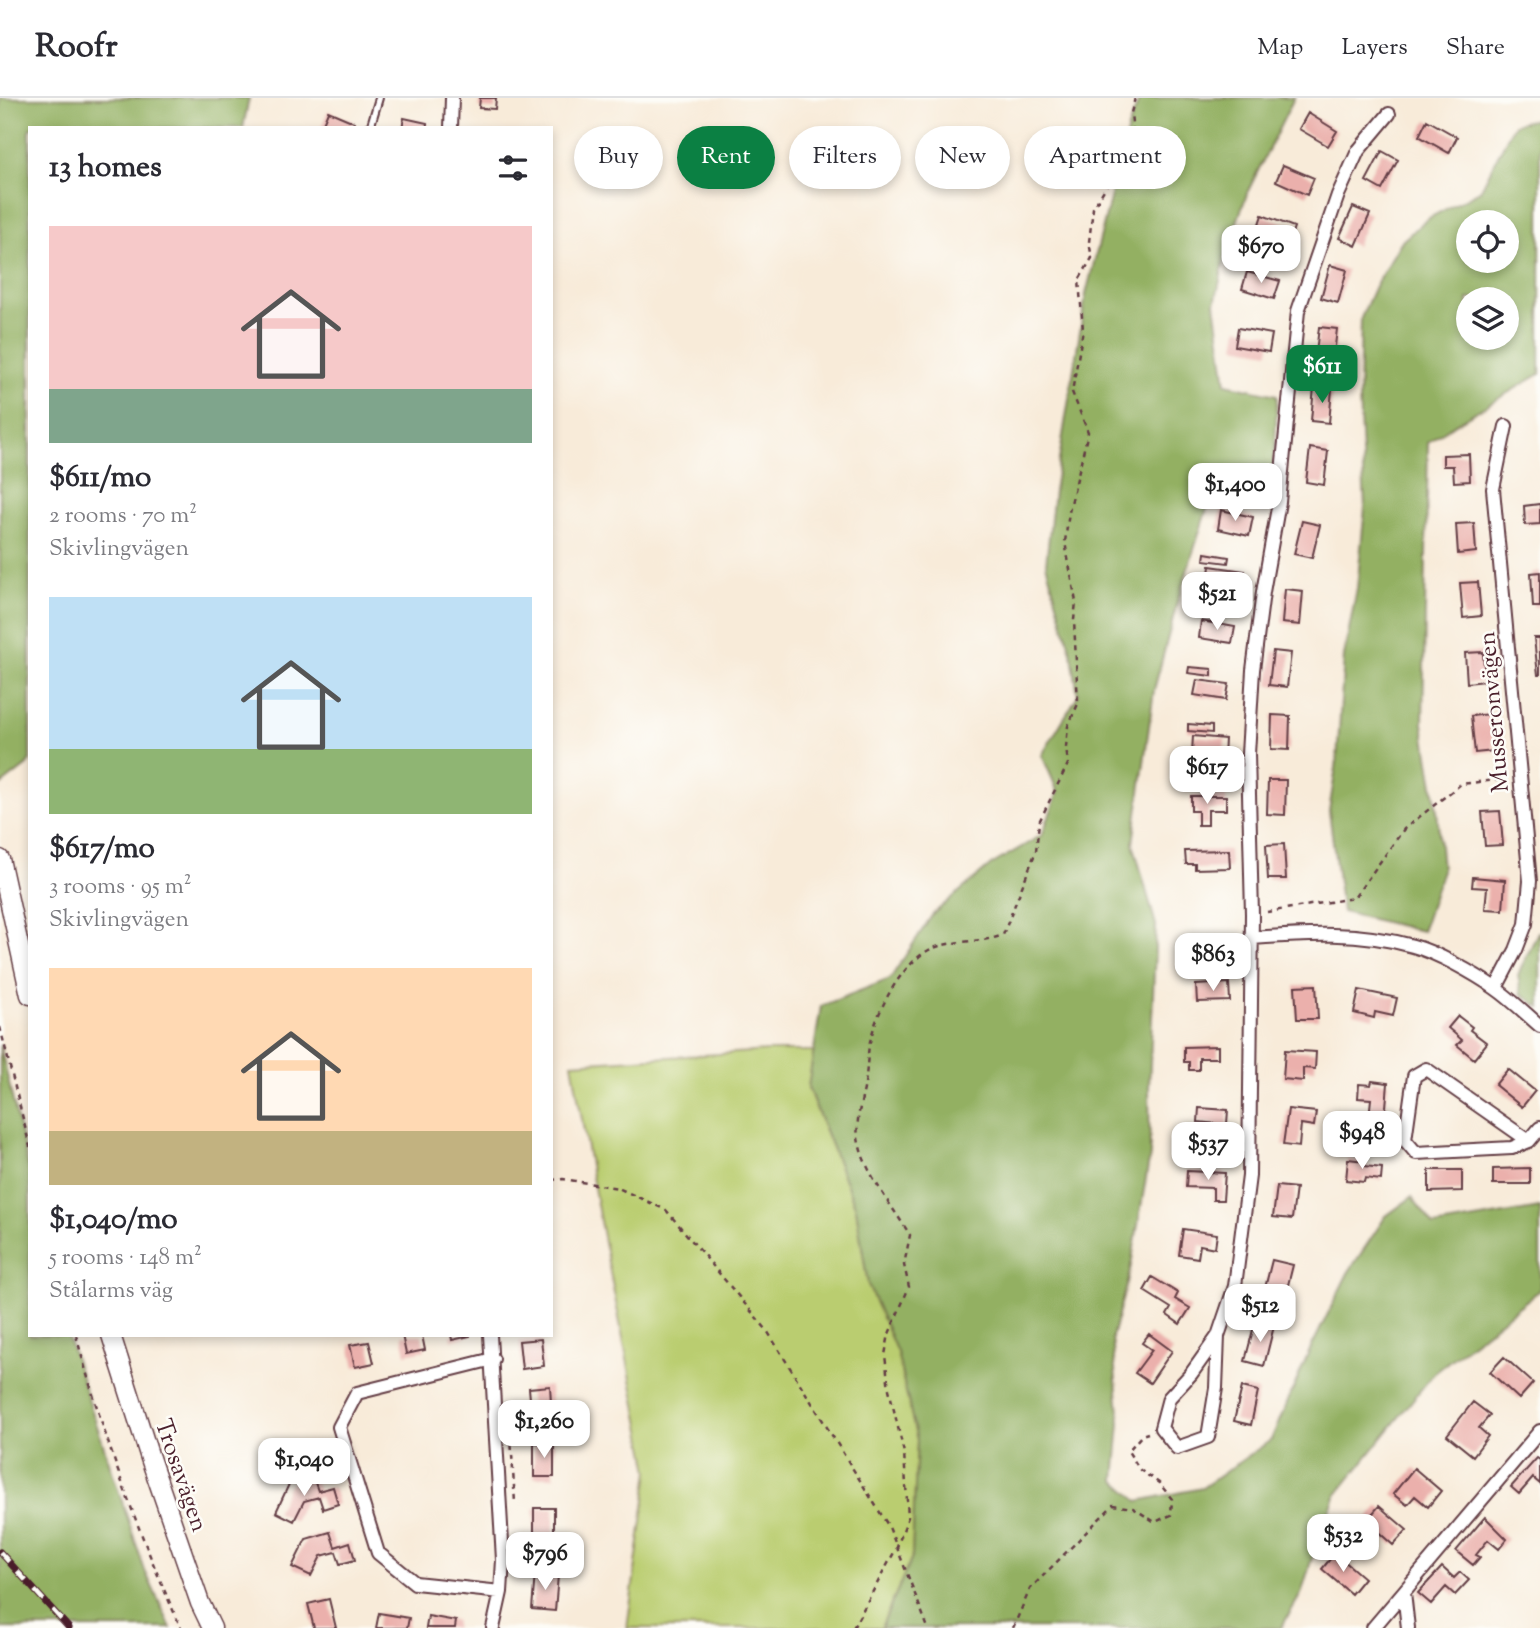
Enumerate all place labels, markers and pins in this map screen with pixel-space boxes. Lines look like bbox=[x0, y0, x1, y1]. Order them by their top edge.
pin: $670 bbox=[1220, 226, 1302, 285]
pin: $611 bbox=[1281, 345, 1363, 405]
pin: $1,400 bbox=[1178, 464, 1292, 523]
pin: $521 bbox=[1176, 573, 1258, 632]
pin: $617 bbox=[1166, 746, 1248, 806]
pin: $863 bbox=[1172, 934, 1254, 993]
pin: $948 bbox=[1321, 1112, 1403, 1171]
pin: $537 bbox=[1167, 1122, 1249, 1182]
pin: $512 bbox=[1219, 1284, 1301, 1344]
pin: $1,260 bbox=[487, 1400, 601, 1460]
pin: $1,040 bbox=[247, 1438, 361, 1498]
pin: $532 bbox=[1302, 1514, 1384, 1574]
pin: $796 bbox=[504, 1532, 586, 1592]

